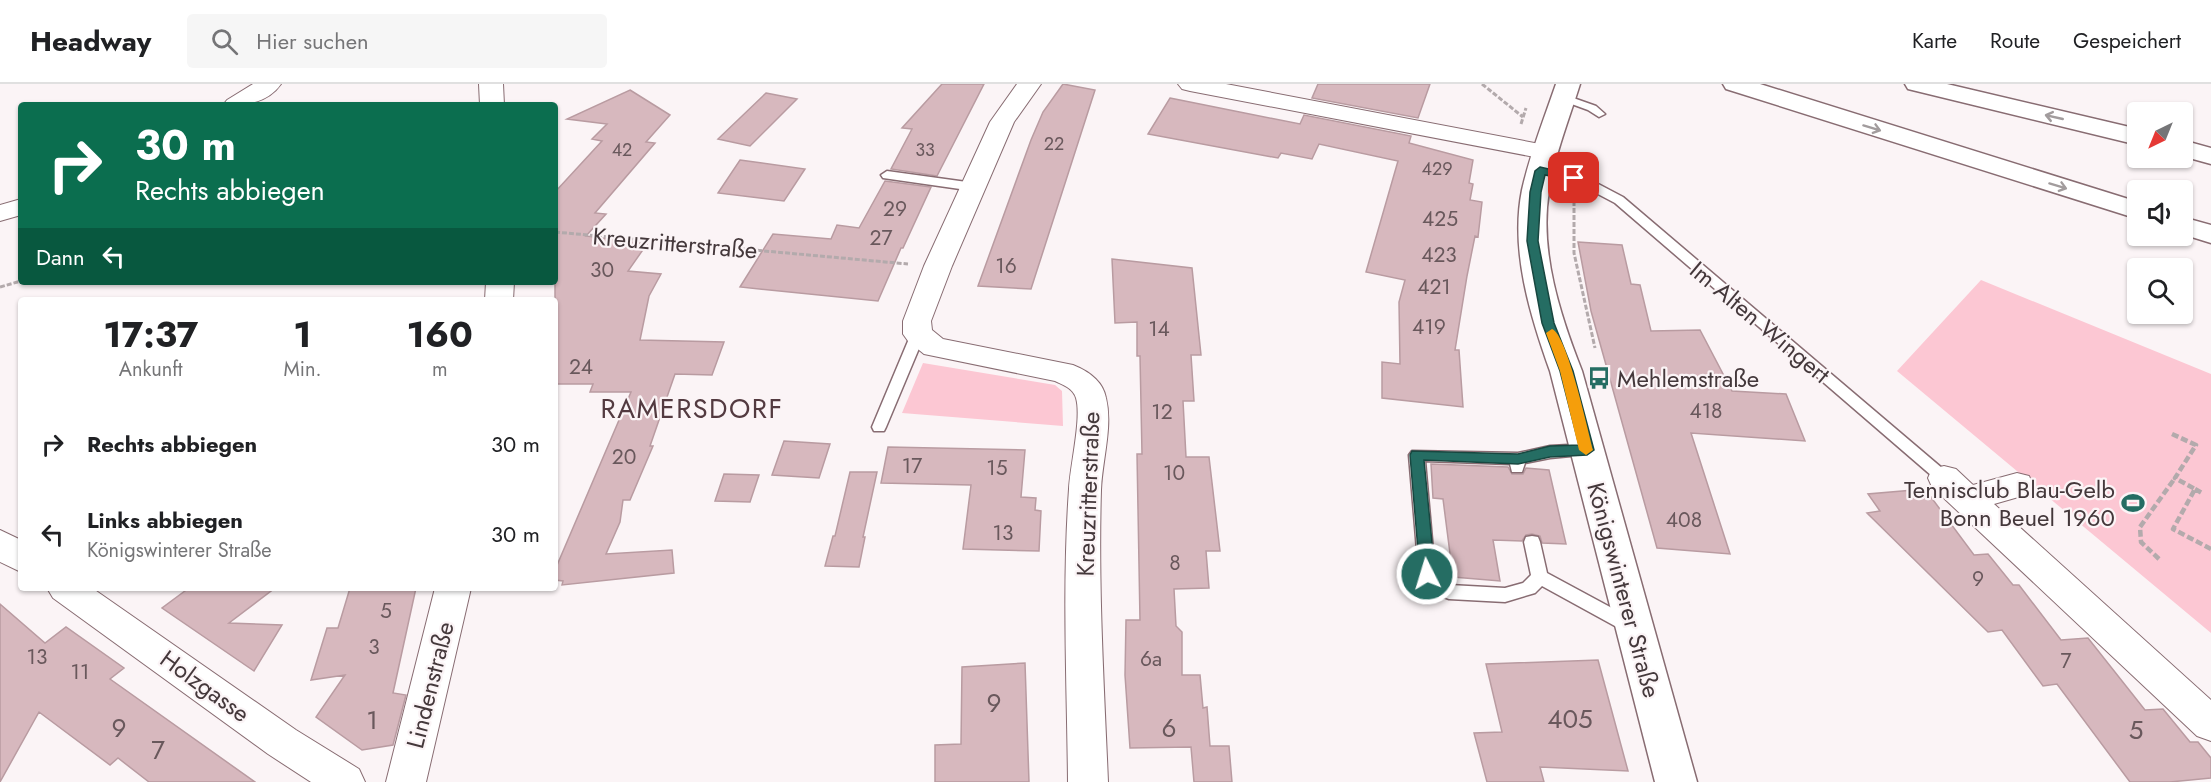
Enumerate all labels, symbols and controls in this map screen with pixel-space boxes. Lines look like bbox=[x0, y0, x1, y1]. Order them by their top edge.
search box bbox=[187, 14, 607, 68]
text: Headway bbox=[30, 21, 151, 62]
icon: search bbox=[208, 25, 241, 58]
text: Hier suchen bbox=[256, 25, 369, 57]
text: Karte bbox=[1912, 26, 1957, 56]
text: Route bbox=[1990, 26, 2040, 56]
text: Gespeichert bbox=[2073, 26, 2181, 56]
north arrow bbox=[2127, 102, 2193, 168]
map controls bbox=[2127, 102, 2193, 324]
one-way arrow bbox=[2045, 110, 2064, 122]
text: 30 m bbox=[135, 115, 236, 176]
one-way arrow bbox=[1862, 123, 1881, 134]
icon: right bbox=[36, 126, 114, 204]
house number: 22 bbox=[1044, 131, 1064, 157]
house number: 42 bbox=[612, 137, 632, 163]
house number: 33 bbox=[915, 137, 935, 163]
pin bbox=[1548, 152, 1599, 203]
house number: 429 bbox=[1421, 156, 1453, 182]
icon: arrive bbox=[1557, 161, 1590, 194]
text: Rechts abbiegen bbox=[135, 171, 325, 210]
button: sound bbox=[2127, 180, 2193, 246]
one-way arrow bbox=[2048, 181, 2067, 192]
house number: 29 bbox=[883, 194, 907, 224]
house number: 425 bbox=[1422, 204, 1458, 234]
street label: Kreuzritterstraße bbox=[591, 218, 759, 268]
house number: 27 bbox=[870, 223, 892, 253]
icon: left bbox=[97, 240, 130, 273]
house number: 423 bbox=[1421, 240, 1457, 270]
text: Dann bbox=[36, 241, 85, 273]
house number: 16 bbox=[995, 251, 1017, 281]
street label: Im Alten Wingert bbox=[1682, 253, 1838, 391]
house number: 30 bbox=[590, 255, 614, 285]
button: search bbox=[2127, 258, 2193, 324]
house number: 421 bbox=[1417, 272, 1451, 302]
text: 17:37 bbox=[103, 308, 198, 360]
text: 1 bbox=[293, 308, 312, 360]
text: 160 bbox=[407, 308, 473, 360]
house number: 419 bbox=[1412, 312, 1446, 342]
house number: 14 bbox=[1148, 314, 1170, 344]
house number: 24 bbox=[569, 352, 593, 382]
text: Ankunft bbox=[119, 355, 183, 384]
text: Min. bbox=[284, 355, 321, 384]
text: m bbox=[432, 355, 448, 384]
place label: Mehlemstraße bbox=[1617, 361, 1759, 396]
bus stop icon: Mehlemstraße bbox=[1586, 365, 1612, 391]
district label: RAMERSDORF bbox=[601, 389, 783, 428]
house number: 418 bbox=[1689, 396, 1723, 426]
house number: 12 bbox=[1151, 397, 1173, 427]
street label: Kreuzritterstraße bbox=[1068, 411, 1108, 577]
icon: right bbox=[36, 428, 69, 461]
text: Rechts abbiegen bbox=[87, 428, 257, 460]
text: 30 m bbox=[491, 428, 540, 460]
house number: 20 bbox=[612, 442, 636, 472]
house number: 17 bbox=[902, 451, 922, 481]
house number: 15 bbox=[986, 453, 1008, 483]
house number: 10 bbox=[1163, 458, 1185, 488]
place label: Tennisclub Blau-Gelb Bonn Beuel 1960 bbox=[1904, 472, 2115, 535]
street label: Königswinterer Straße bbox=[1578, 478, 1670, 702]
sports icon: Tennisclub Blau-Gelb Bonn Beuel 1960 bbox=[2120, 490, 2146, 516]
text: Links abbiegen bbox=[87, 504, 243, 536]
house number: 408 bbox=[1666, 505, 1702, 535]
icon: left bbox=[36, 518, 69, 551]
text: 30 m bbox=[491, 518, 540, 550]
house number: 13 bbox=[993, 518, 1013, 548]
text: Königswinterer Straße bbox=[87, 536, 272, 565]
position arrow bbox=[1395, 542, 1459, 606]
house number: 8 bbox=[1169, 548, 1181, 578]
house number: 9 bbox=[1972, 564, 1984, 594]
house number: 5 bbox=[380, 596, 392, 626]
street label: Lindenstraße bbox=[397, 618, 463, 752]
house number: 3 bbox=[368, 632, 380, 662]
street label: Holzgasse bbox=[153, 641, 257, 731]
house number: 13 bbox=[27, 642, 47, 672]
house number: 6a bbox=[1140, 644, 1162, 674]
house number: 7 bbox=[2060, 646, 2072, 676]
house number: 11 bbox=[71, 657, 89, 687]
house number: 9 bbox=[987, 684, 1001, 722]
house number: 405 bbox=[1547, 700, 1593, 738]
house number: 1 bbox=[366, 701, 378, 739]
house number: 9 bbox=[112, 709, 126, 747]
house number: 6 bbox=[1162, 709, 1176, 747]
house number: 5 bbox=[2129, 711, 2143, 749]
house number: 7 bbox=[151, 731, 165, 769]

